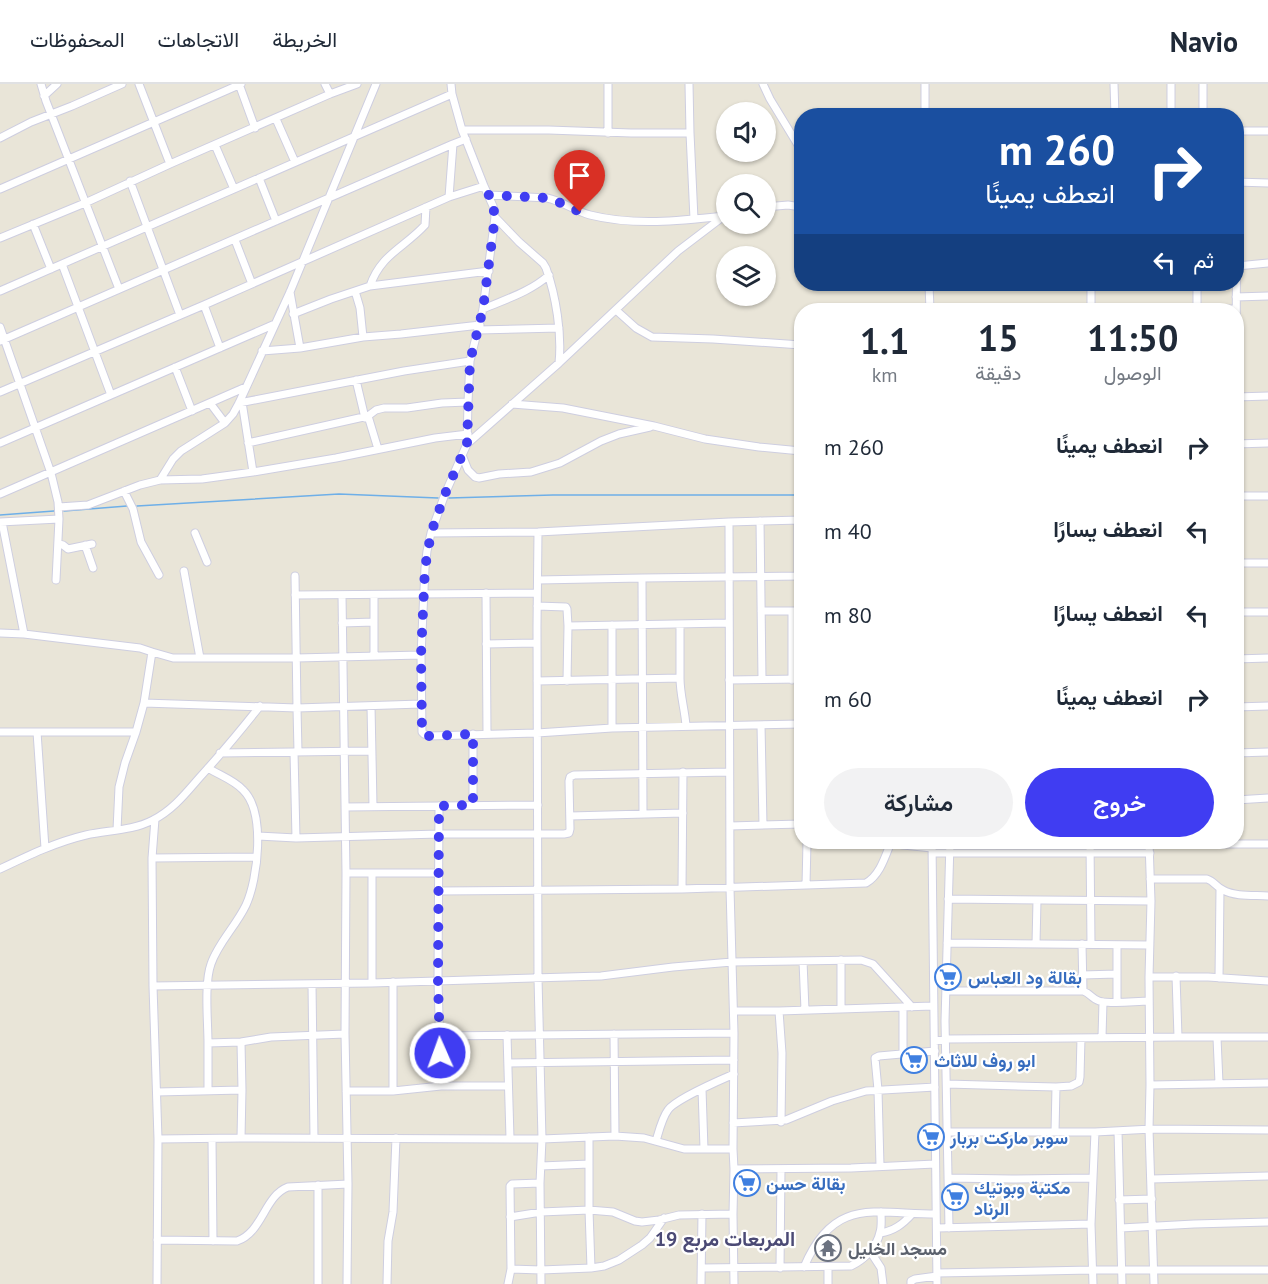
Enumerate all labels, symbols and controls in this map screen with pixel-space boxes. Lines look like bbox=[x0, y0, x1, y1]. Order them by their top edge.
text: Navio bbox=[1170, 23, 1238, 60]
text: المحفوظات bbox=[30, 26, 125, 53]
text: الاتجاهات bbox=[158, 26, 239, 53]
text: الخريطة bbox=[272, 26, 337, 53]
map controls bbox=[716, 102, 776, 306]
button: sound bbox=[716, 102, 776, 162]
text: 260 m bbox=[999, 122, 1115, 177]
icon: right bbox=[1136, 132, 1214, 210]
pin bbox=[554, 150, 605, 212]
icon: arrive bbox=[563, 159, 596, 192]
button: search bbox=[716, 174, 776, 234]
text: انعطف يمينًا bbox=[985, 176, 1115, 210]
button: layers bbox=[716, 246, 776, 306]
icon: left bbox=[1148, 246, 1181, 279]
text: ثم bbox=[1193, 246, 1214, 274]
text: 15 bbox=[978, 314, 1019, 361]
text: 11:50 bbox=[1087, 314, 1178, 361]
text: 1.1 bbox=[860, 317, 909, 364]
text: دقيقة bbox=[975, 360, 1021, 386]
text: الوصول bbox=[1104, 360, 1162, 386]
text: km bbox=[872, 362, 897, 388]
text: انعطف يمينًا bbox=[1056, 431, 1163, 459]
icon: right bbox=[1181, 431, 1214, 464]
text: 260 m bbox=[824, 433, 884, 461]
text: انعطف يسارًا bbox=[1053, 515, 1163, 543]
icon: left bbox=[1181, 515, 1214, 548]
text: 40 m bbox=[824, 517, 872, 545]
text: انعطف يسارًا bbox=[1053, 599, 1163, 627]
icon: left bbox=[1181, 599, 1214, 632]
text: 80 m bbox=[824, 601, 872, 629]
text: انعطف يمينًا bbox=[1056, 683, 1163, 711]
icon: right bbox=[1181, 683, 1214, 716]
text: 60 m bbox=[824, 685, 872, 713]
button: مشاركة bbox=[824, 768, 1013, 837]
button: خروج bbox=[1025, 768, 1214, 837]
supermarket icon: بقالة ود العباس bbox=[933, 962, 963, 992]
place label: بقالة ود العباس bbox=[968, 966, 1082, 989]
position arrow bbox=[408, 1021, 472, 1085]
supermarket icon: ابو روف للاثاث bbox=[899, 1045, 929, 1075]
place label: ابو روف للاثاث bbox=[934, 1049, 1036, 1072]
supermarket icon: سوبر ماركت بربار bbox=[916, 1122, 946, 1152]
place label: سوبر ماركت بربار bbox=[949, 1126, 1068, 1149]
supermarket icon: بقالة حسن bbox=[732, 1168, 762, 1198]
place label: بقالة حسن bbox=[766, 1172, 846, 1195]
place label: مكتبة وبوتيك الرناد bbox=[974, 1176, 1071, 1220]
supermarket icon: مكتبة وبوتيك الرناد bbox=[940, 1182, 970, 1212]
district label: المربعات مربع 19 bbox=[655, 1226, 795, 1253]
temple icon: مسجد الخليل bbox=[813, 1233, 843, 1263]
place label: مسجد الخليل bbox=[848, 1237, 947, 1260]

